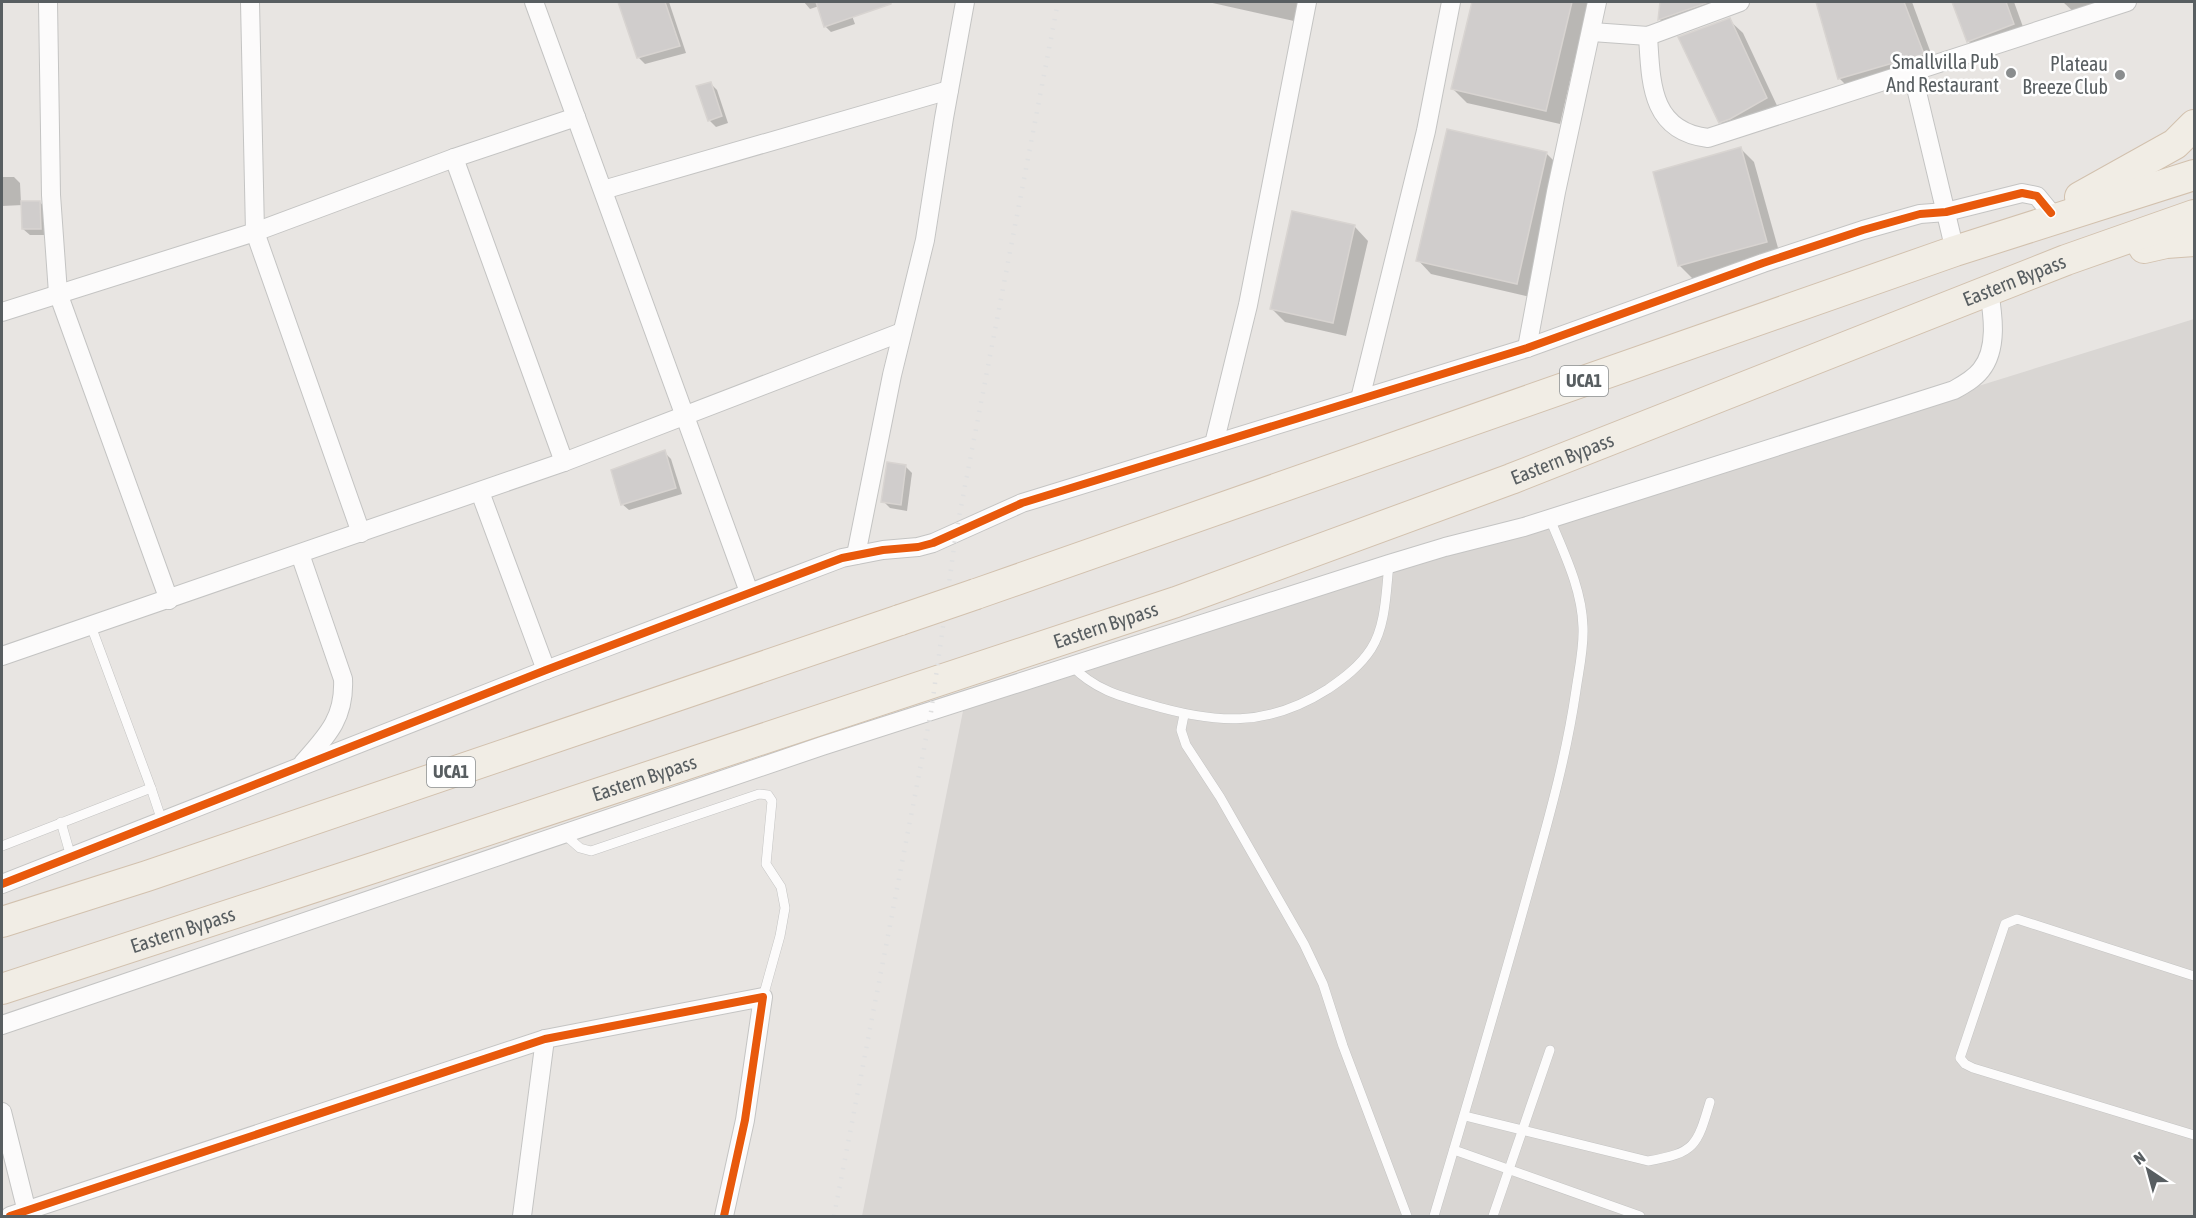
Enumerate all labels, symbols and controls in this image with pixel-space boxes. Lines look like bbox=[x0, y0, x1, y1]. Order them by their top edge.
place label: Smallvilla Pub And Restaurant bbox=[1886, 50, 1999, 96]
place label: Plateau Breeze Club bbox=[2022, 52, 2108, 98]
marker: Smallvilla Pub And Restaurant bbox=[2004, 66, 2018, 80]
marker: Plateau Breeze Club bbox=[2113, 68, 2127, 82]
street label: Eastern Bypass bbox=[1959, 249, 2069, 311]
road number: UCA1 bbox=[1560, 366, 1608, 396]
street label: Eastern Bypass bbox=[1507, 428, 1617, 489]
street label: Eastern Bypass bbox=[1050, 597, 1161, 653]
street label: Eastern Bypass bbox=[589, 750, 699, 806]
road number: UCA1 bbox=[427, 757, 475, 787]
street label: Eastern Bypass bbox=[127, 902, 238, 957]
north arrow bbox=[2118, 1140, 2178, 1200]
text: N bbox=[2130, 1148, 2148, 1168]

